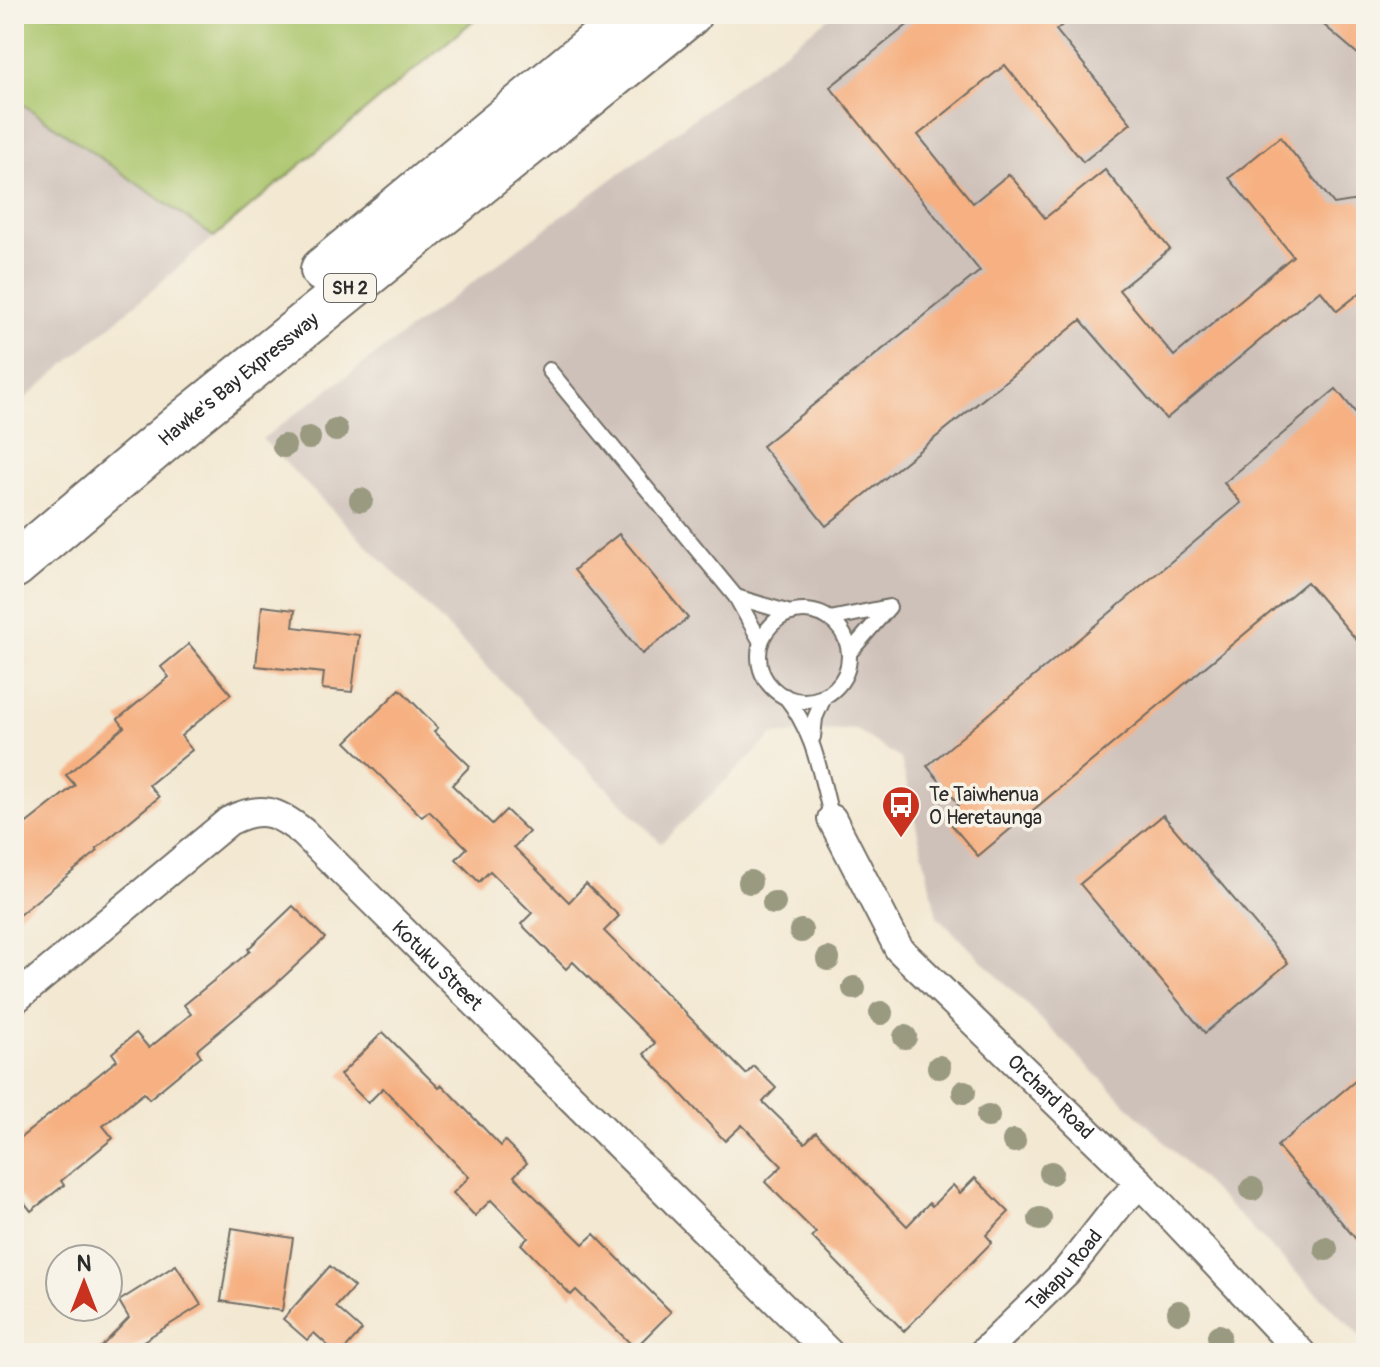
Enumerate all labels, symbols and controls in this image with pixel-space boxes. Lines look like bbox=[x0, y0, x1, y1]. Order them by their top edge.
road number: SH 2 bbox=[324, 274, 376, 302]
street label: Hawke's Bay Expressway bbox=[153, 306, 324, 452]
place label: Te Taiwhenua O Heretaunga bbox=[929, 782, 1042, 830]
bus stop icon: Te Taiwhenua O Heretaunga bbox=[880, 784, 922, 839]
street label: Kotuku Street bbox=[386, 915, 489, 1017]
street label: Orchard Road bbox=[1002, 1049, 1099, 1145]
street label: Takapu Road bbox=[1021, 1224, 1108, 1317]
north arrow bbox=[44, 1243, 124, 1323]
text: N bbox=[77, 1250, 92, 1278]

